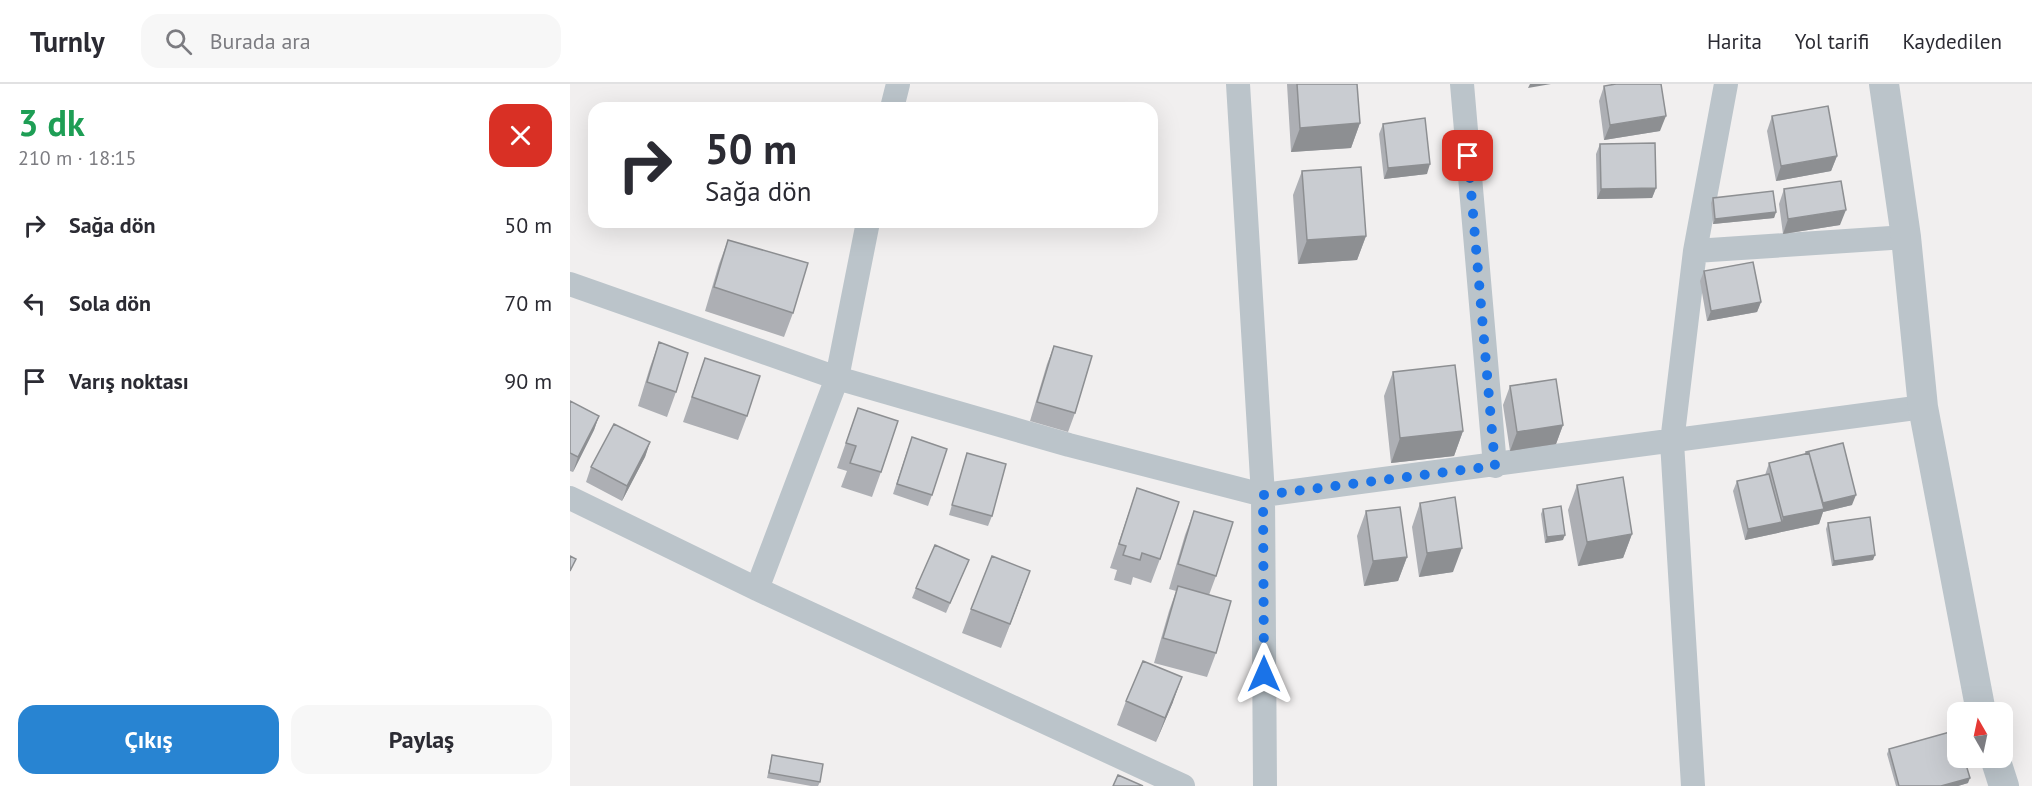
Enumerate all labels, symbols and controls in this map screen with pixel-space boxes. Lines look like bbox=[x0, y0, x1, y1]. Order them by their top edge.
search box bbox=[141, 14, 561, 68]
text: Turnly bbox=[30, 23, 105, 60]
icon: search bbox=[162, 25, 195, 58]
text: Burada ara bbox=[210, 27, 311, 55]
text: Harita bbox=[1707, 28, 1762, 55]
text: Yol tarifi bbox=[1795, 28, 1869, 55]
text: Kaydedilen bbox=[1902, 28, 2002, 55]
text: 3 dk bbox=[18, 99, 85, 146]
button: close bbox=[489, 104, 552, 167]
text: 50 m bbox=[705, 121, 797, 176]
icon: right bbox=[606, 126, 684, 204]
pin bbox=[1442, 130, 1493, 181]
icon: arrive bbox=[1451, 139, 1484, 172]
text: 210 m · 18:15 bbox=[18, 145, 136, 171]
text: Sağa dön bbox=[705, 174, 812, 208]
icon: right bbox=[18, 209, 51, 242]
text: Sağa dön bbox=[69, 211, 156, 239]
text: 50 m bbox=[504, 211, 552, 239]
icon: left bbox=[18, 287, 51, 320]
text: Sola dön bbox=[69, 289, 151, 317]
text: 70 m bbox=[504, 289, 552, 317]
icon: arrive bbox=[18, 365, 51, 398]
text: Varış noktası bbox=[69, 367, 189, 395]
text: 90 m bbox=[504, 367, 552, 395]
position arrow bbox=[1232, 642, 1296, 706]
north arrow bbox=[1947, 702, 2013, 768]
map controls bbox=[1947, 702, 2013, 768]
button: Çıkış bbox=[18, 705, 279, 774]
button: Paylaş bbox=[291, 705, 552, 774]

